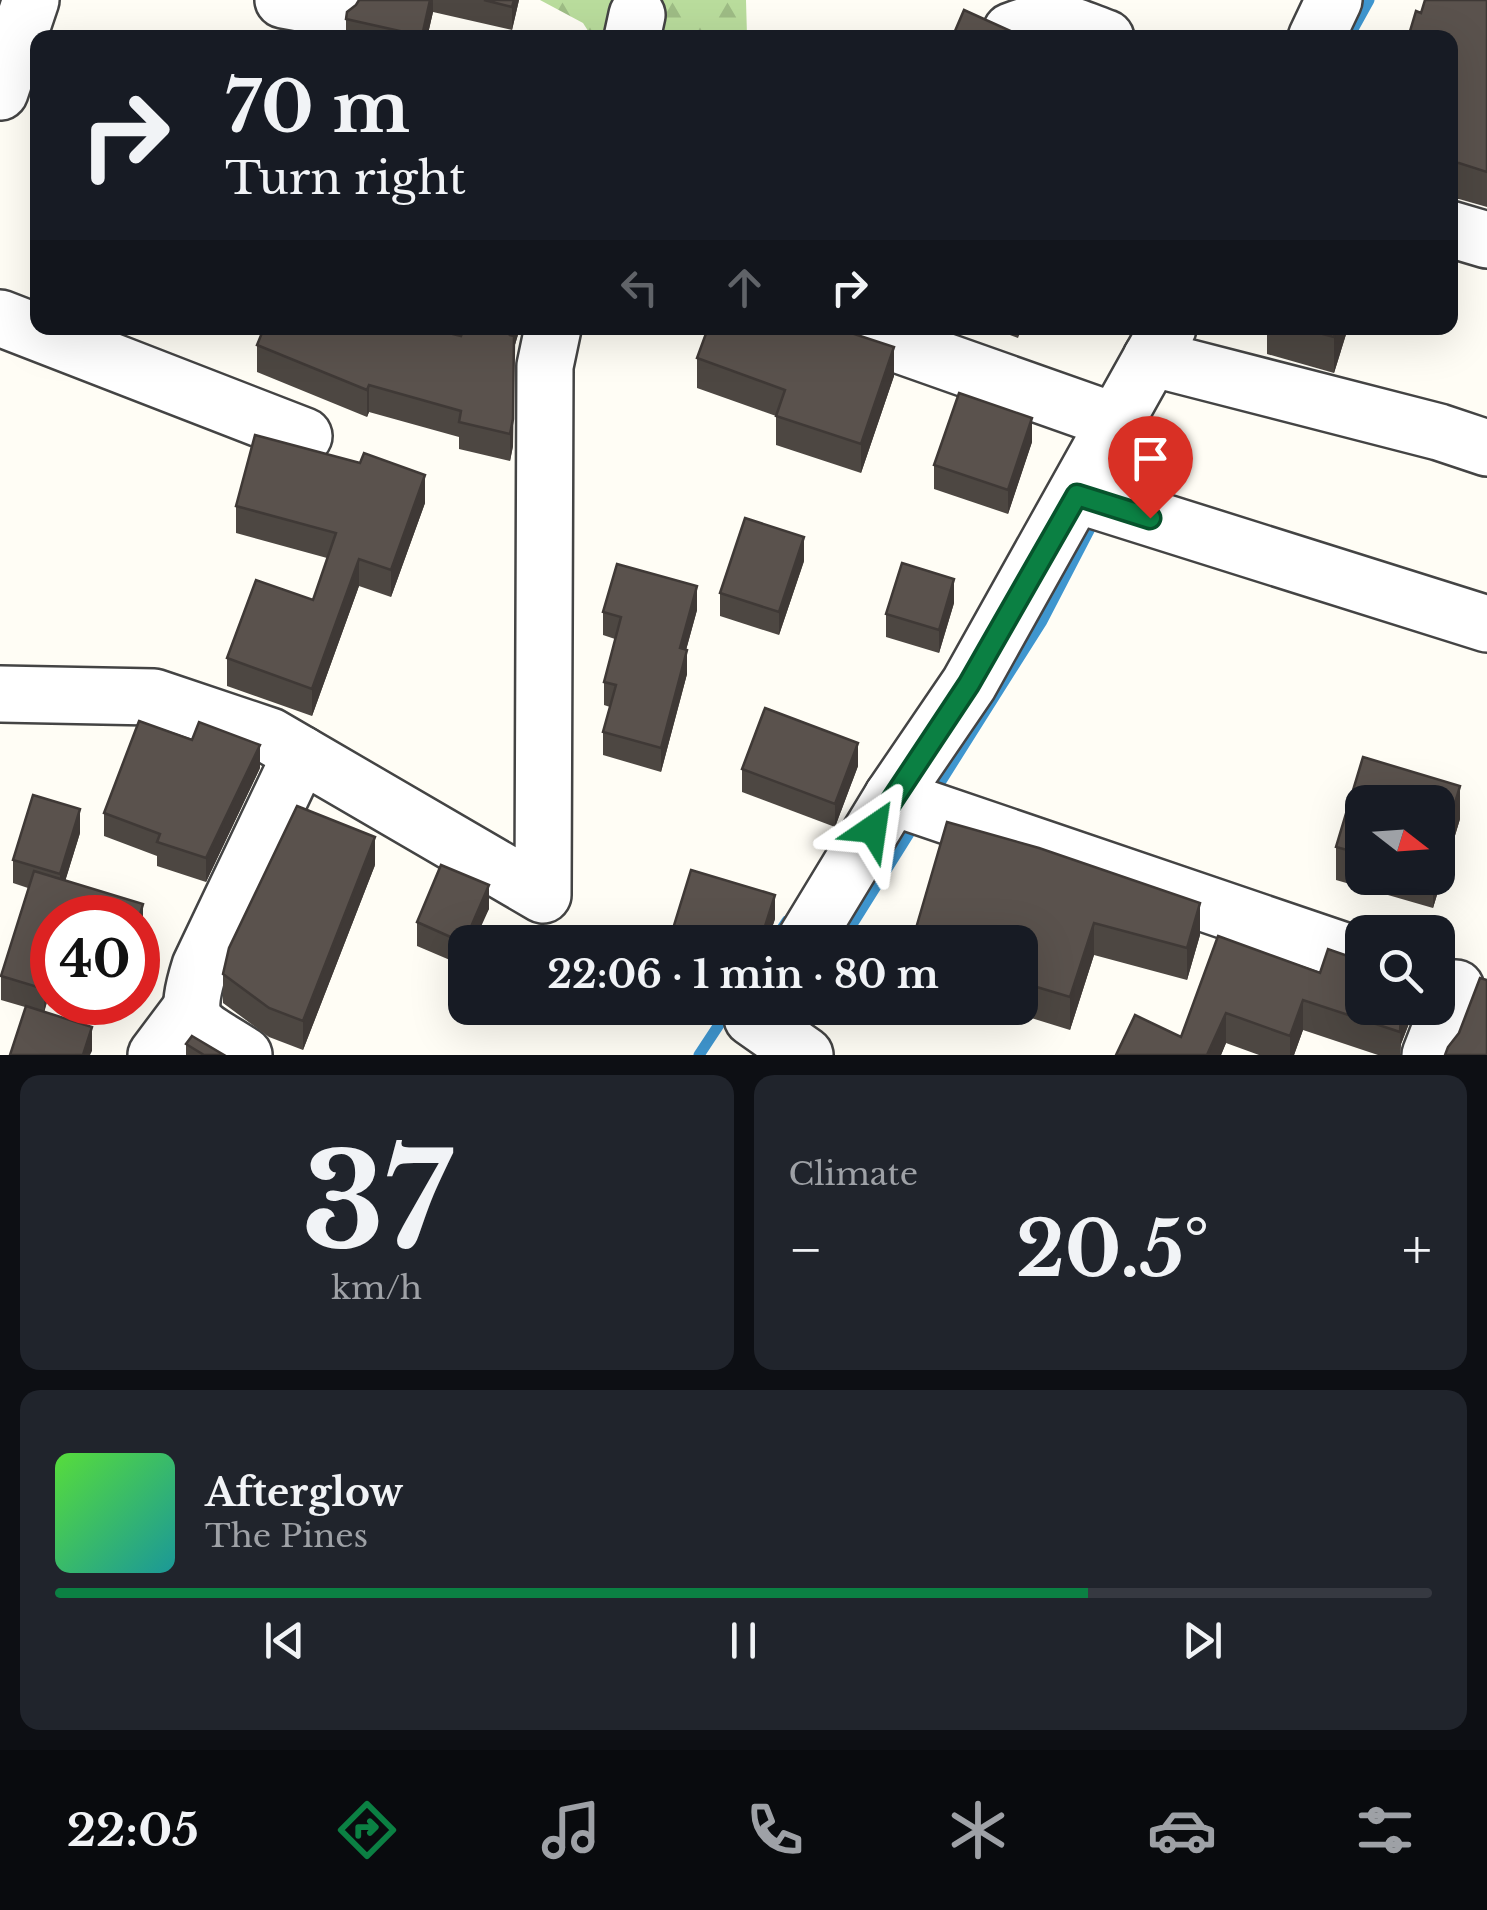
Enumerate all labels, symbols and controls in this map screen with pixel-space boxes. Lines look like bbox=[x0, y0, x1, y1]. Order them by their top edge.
text: 70 m bbox=[225, 64, 410, 151]
icon: right bbox=[60, 70, 190, 200]
text: Turn right bbox=[225, 150, 466, 206]
icon: left bbox=[612, 260, 667, 315]
icon: ahead bbox=[717, 260, 772, 315]
icon: right bbox=[822, 260, 877, 315]
pin bbox=[1108, 416, 1193, 519]
icon: arrive bbox=[1123, 431, 1178, 486]
position arrow bbox=[821, 777, 925, 881]
north arrow bbox=[1345, 785, 1455, 895]
map controls bbox=[1345, 785, 1455, 1025]
speed limit sign: 40 bbox=[30, 895, 160, 1025]
button: search bbox=[1345, 915, 1455, 1025]
text: 22:06 · 1 min · 80 m bbox=[547, 951, 939, 998]
text: 37 bbox=[302, 1122, 452, 1283]
text: Climate bbox=[789, 1154, 918, 1194]
text: 20.5° bbox=[1016, 1203, 1209, 1296]
text: − bbox=[789, 1216, 823, 1284]
text: + bbox=[1402, 1216, 1432, 1284]
text: km/h bbox=[331, 1268, 422, 1308]
text: Afterglow bbox=[205, 1469, 403, 1516]
text: The Pines bbox=[205, 1516, 368, 1556]
icon: previous bbox=[257, 1613, 312, 1668]
icon: pause bbox=[716, 1613, 771, 1668]
icon: next bbox=[1175, 1613, 1230, 1668]
icon: directions bbox=[332, 1795, 402, 1865]
icon: music bbox=[536, 1795, 606, 1865]
icon: phone bbox=[740, 1795, 810, 1865]
icon: climate bbox=[943, 1795, 1013, 1865]
icon: car bbox=[1147, 1795, 1217, 1865]
icon: filters bbox=[1350, 1795, 1420, 1865]
text: 22:05 bbox=[67, 1802, 199, 1858]

